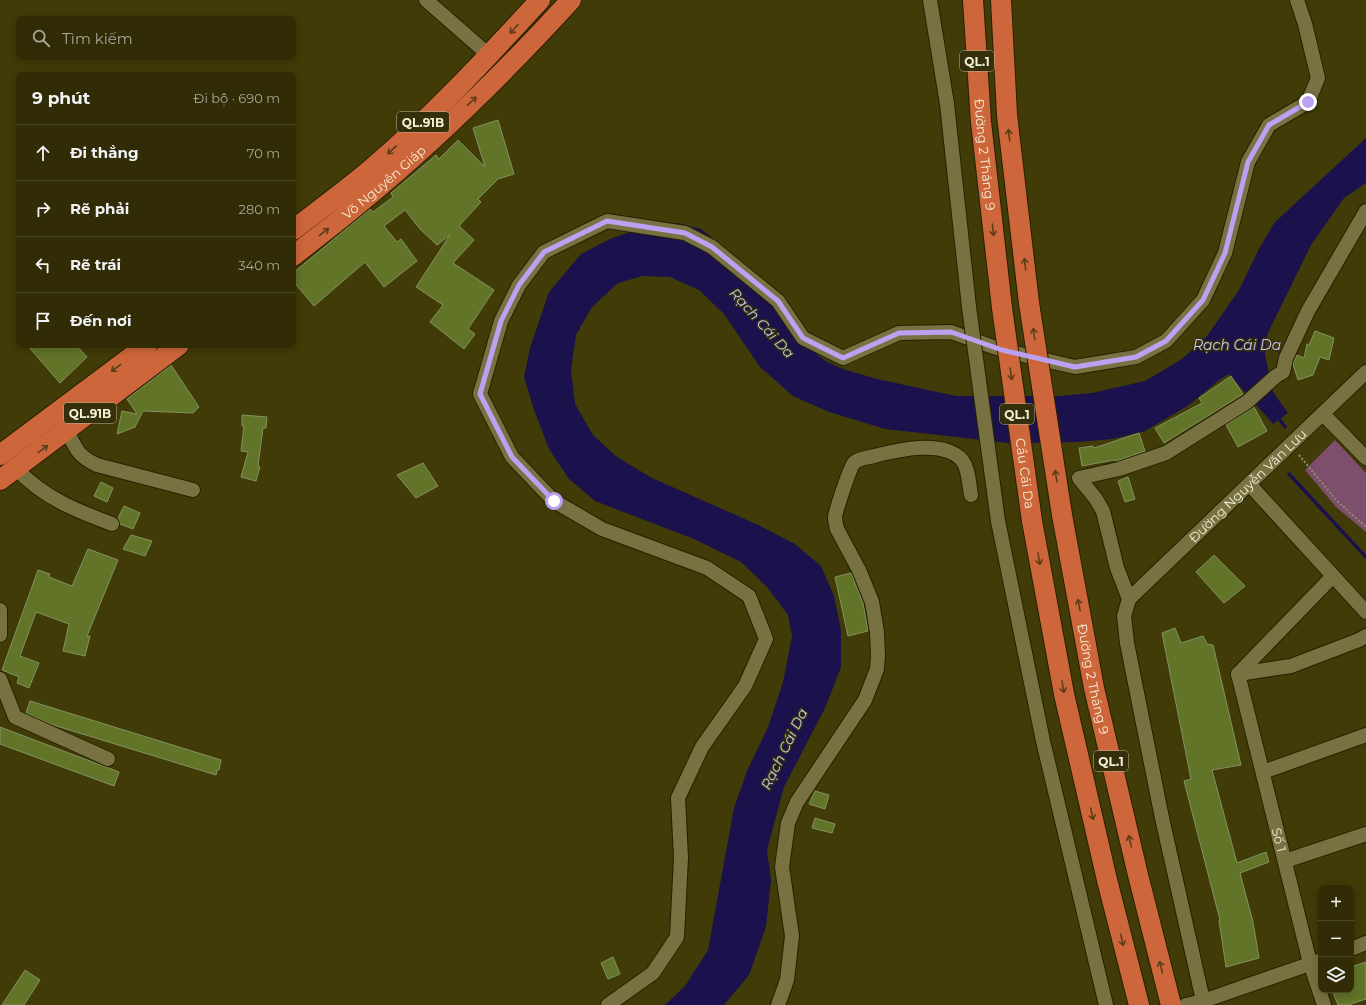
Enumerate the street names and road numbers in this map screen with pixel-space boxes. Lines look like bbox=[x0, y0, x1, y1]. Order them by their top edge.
road number: QL.1 bbox=[960, 51, 994, 71]
street label: Đường 2 Tháng 9 bbox=[971, 98, 999, 211]
road number: QL.91B bbox=[397, 112, 449, 132]
street label: Võ Nguyên Giáp bbox=[339, 142, 429, 222]
road number: QL.91B bbox=[64, 403, 116, 423]
road number: QL.1 bbox=[1000, 404, 1034, 424]
street label: Đường Nguyễn Văn Lưu bbox=[1185, 426, 1310, 546]
street label: Cầu Cái Da bbox=[1012, 437, 1038, 510]
street label: Đường 2 Tháng 9 bbox=[1074, 622, 1113, 736]
road number: QL.1 bbox=[1094, 751, 1128, 771]
street label: Số 1 bbox=[1269, 826, 1290, 854]

